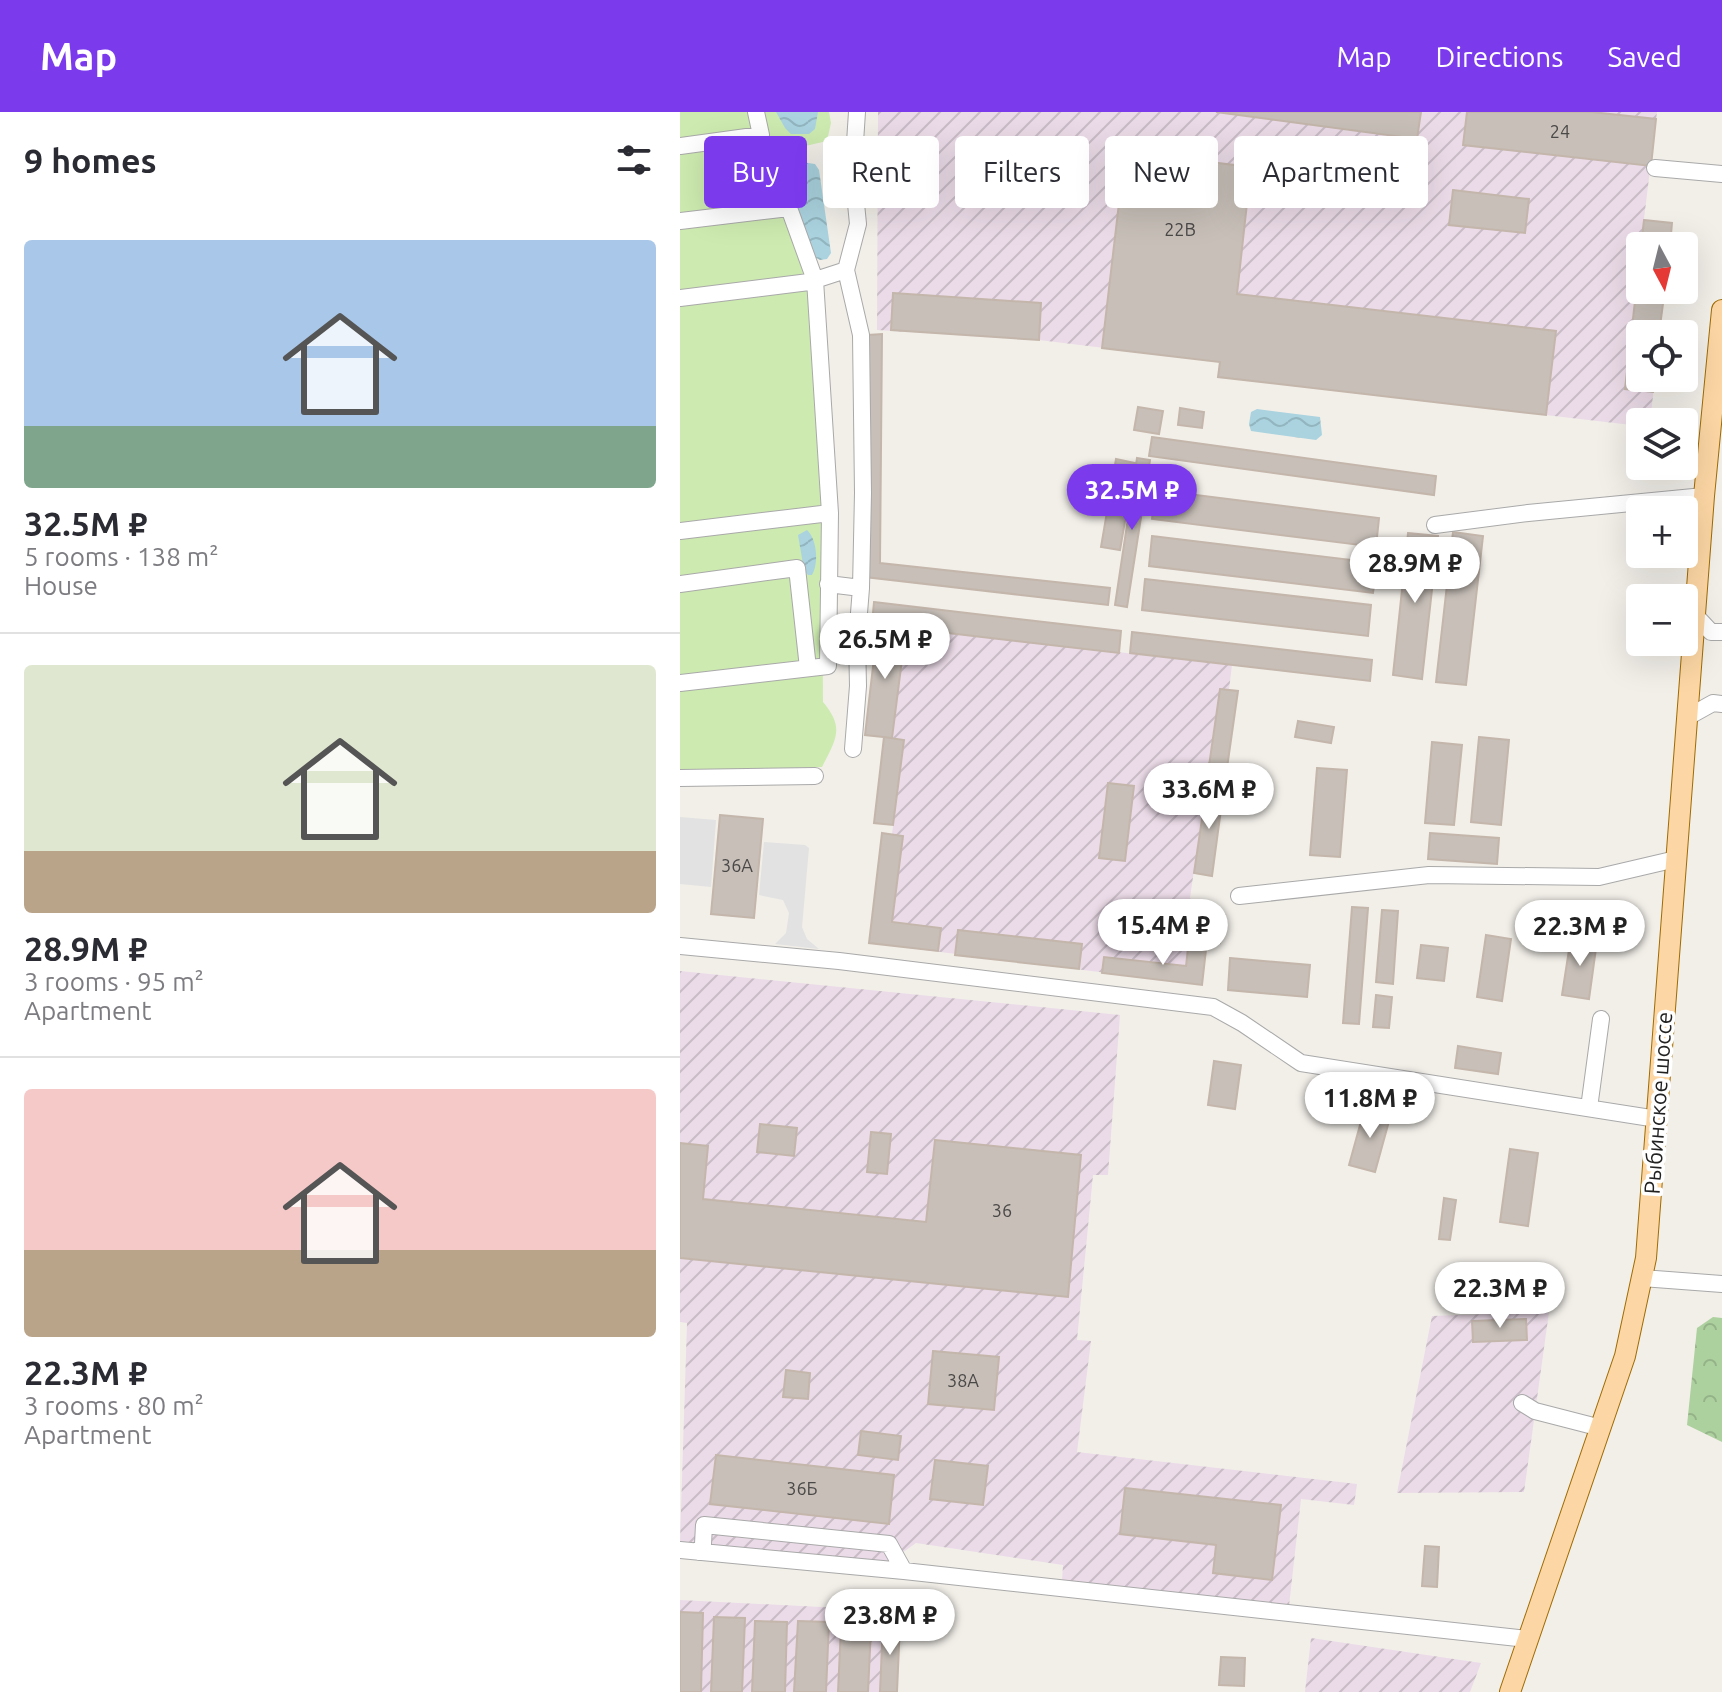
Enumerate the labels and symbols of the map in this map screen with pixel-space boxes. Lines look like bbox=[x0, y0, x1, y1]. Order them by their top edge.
house number: 24 bbox=[1550, 121, 1570, 141]
house number: 22В bbox=[1164, 219, 1196, 239]
north arrow bbox=[1626, 232, 1698, 304]
pin: 32.5M ₽ bbox=[1058, 464, 1206, 532]
pin: 28.9M ₽ bbox=[1341, 537, 1489, 605]
pin: 26.5M ₽ bbox=[811, 613, 959, 681]
pin: 33.6M ₽ bbox=[1135, 763, 1283, 831]
house number: 36А bbox=[721, 855, 753, 875]
pin: 15.4M ₽ bbox=[1089, 899, 1237, 967]
pin: 22.3M ₽ bbox=[1506, 900, 1654, 968]
street label: Рыбинское шоссе bbox=[1639, 1011, 1676, 1195]
pin: 11.8M ₽ bbox=[1296, 1072, 1444, 1140]
house number: 36 bbox=[992, 1200, 1012, 1220]
pin: 22.3M ₽ bbox=[1426, 1262, 1574, 1330]
house number: 38А bbox=[947, 1370, 979, 1390]
house number: 36Б bbox=[786, 1478, 818, 1498]
pin: 23.8M ₽ bbox=[816, 1589, 964, 1657]

